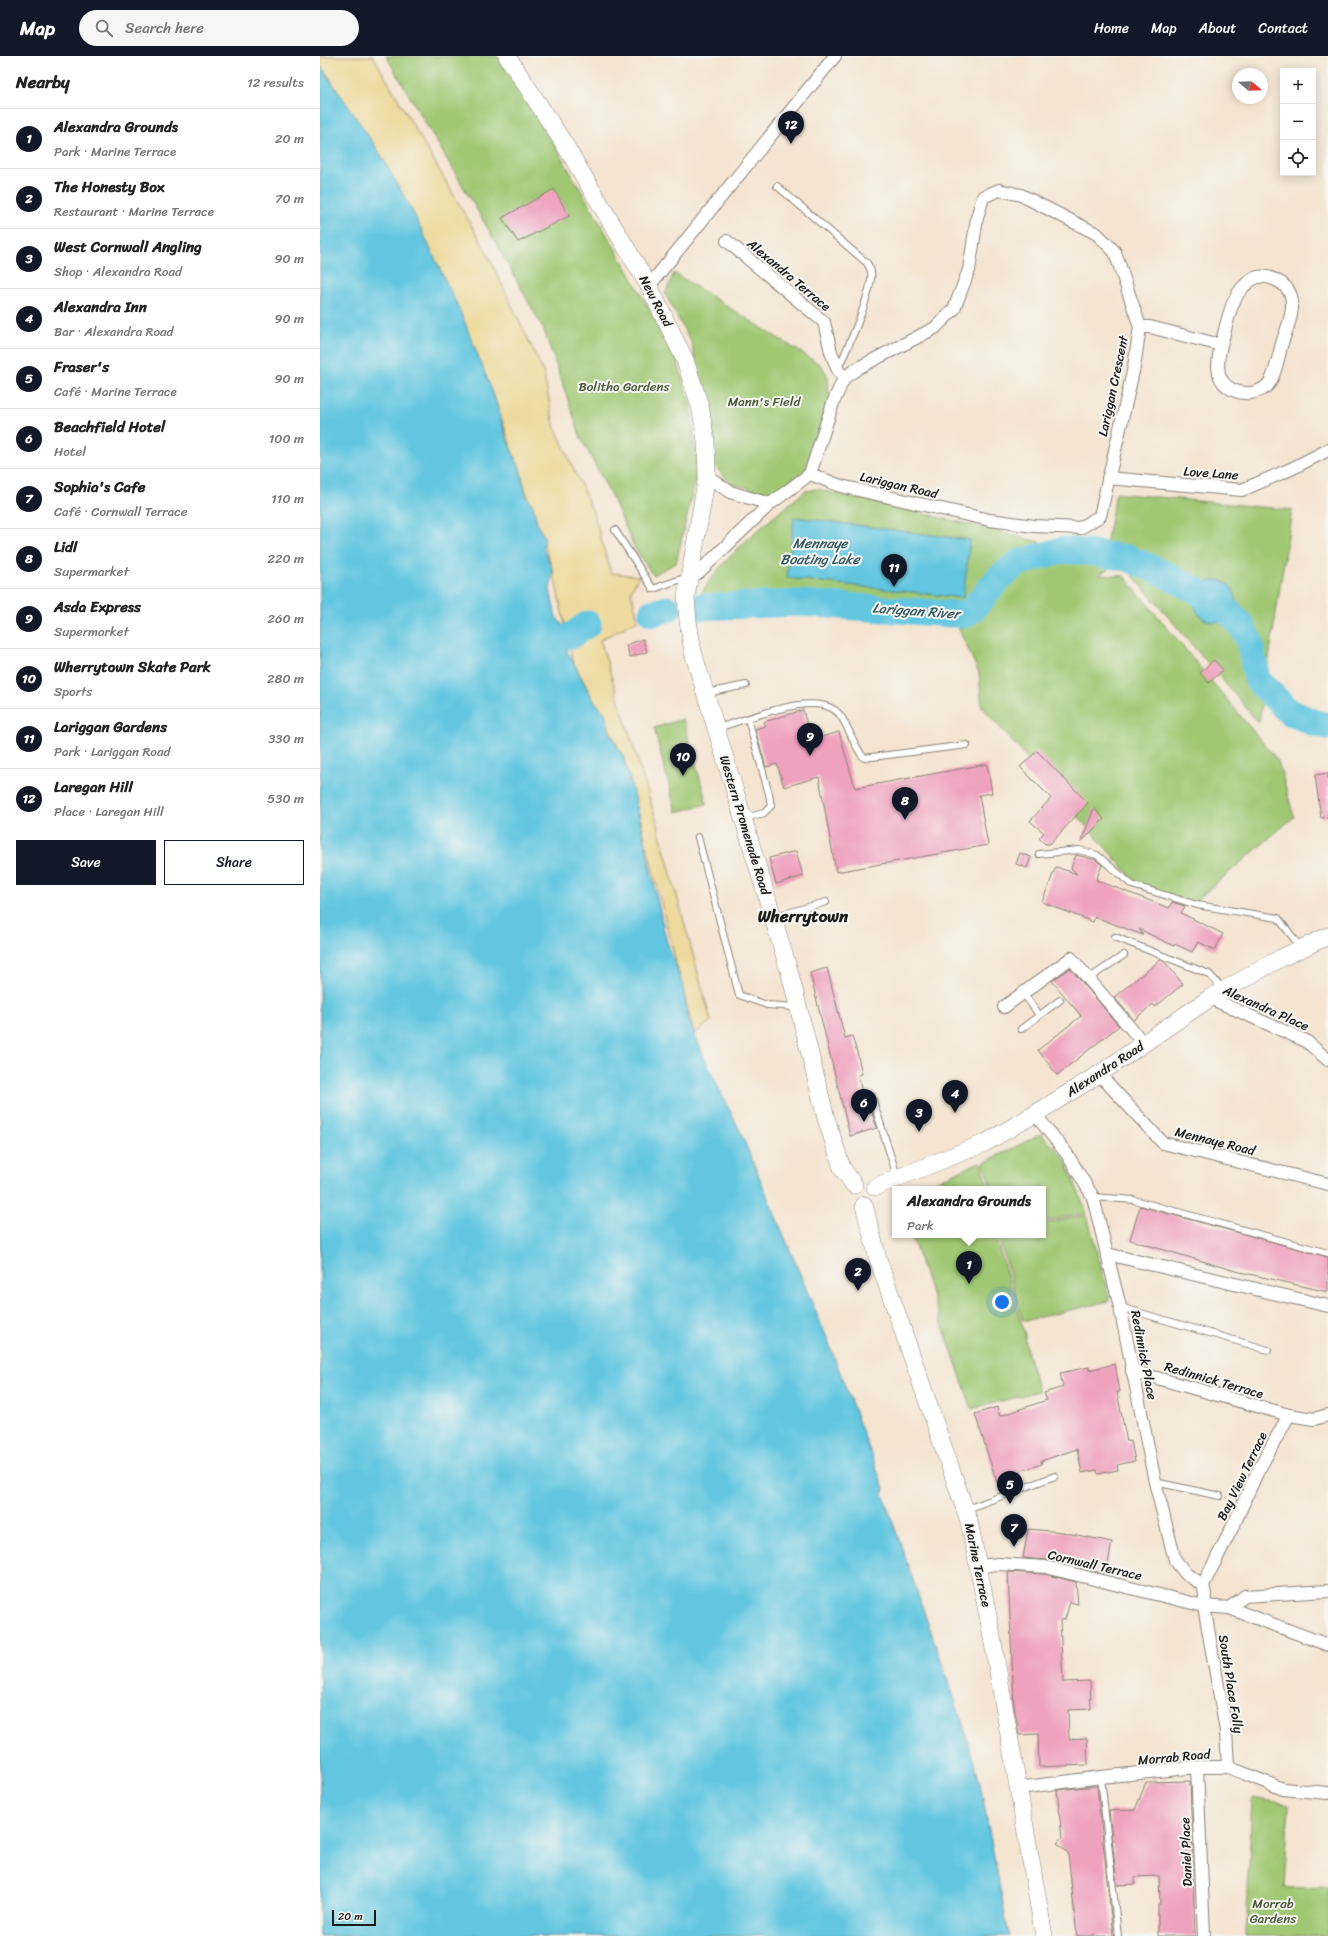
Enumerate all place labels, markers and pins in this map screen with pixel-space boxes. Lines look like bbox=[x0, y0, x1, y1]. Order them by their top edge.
pin: 12 bbox=[778, 111, 804, 144]
pin: 11 bbox=[881, 554, 907, 587]
pin: 9 bbox=[797, 723, 823, 756]
pin: 10 bbox=[670, 743, 696, 776]
pin: 8 bbox=[892, 787, 918, 820]
pin: 4 bbox=[942, 1080, 968, 1113]
pin: 6 bbox=[851, 1089, 877, 1122]
pin: 3 bbox=[906, 1099, 932, 1132]
pin: 1 bbox=[956, 1251, 982, 1284]
pin: 2 bbox=[845, 1258, 871, 1291]
pin: 5 bbox=[997, 1471, 1023, 1504]
pin: 7 bbox=[1001, 1514, 1027, 1547]

